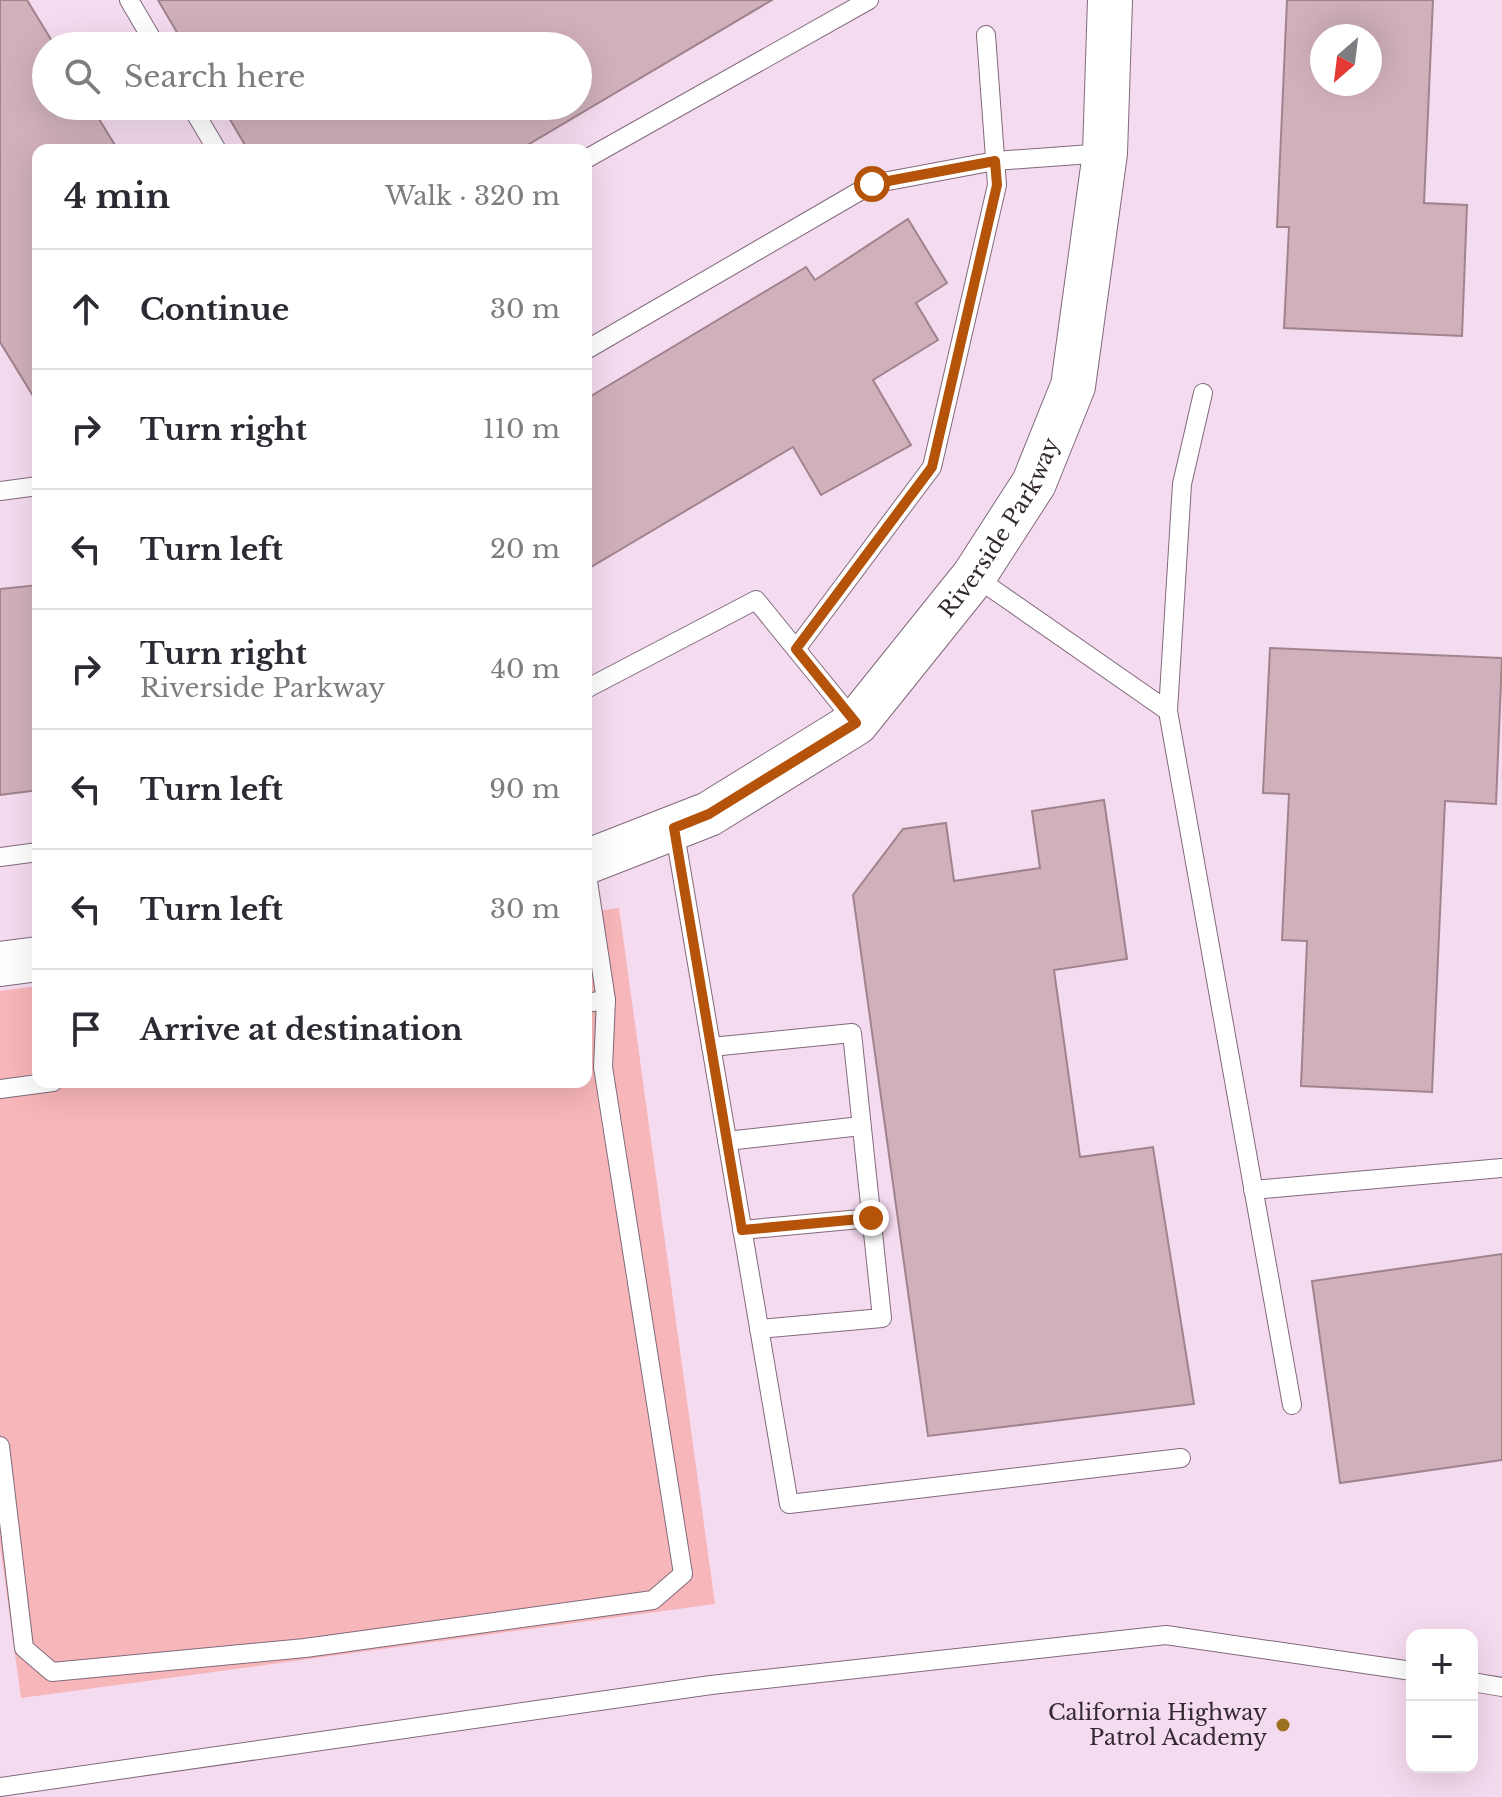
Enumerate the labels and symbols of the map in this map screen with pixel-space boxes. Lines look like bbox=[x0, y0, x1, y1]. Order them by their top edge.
north arrow bbox=[1310, 24, 1382, 96]
route start bbox=[854, 166, 890, 202]
street label: Riverside Parkway bbox=[933, 434, 1064, 623]
route end bbox=[853, 1200, 889, 1236]
place label: California Highway Patrol Academy bbox=[1048, 1699, 1267, 1751]
marker: California Highway Patrol Academy bbox=[1274, 1716, 1292, 1734]

